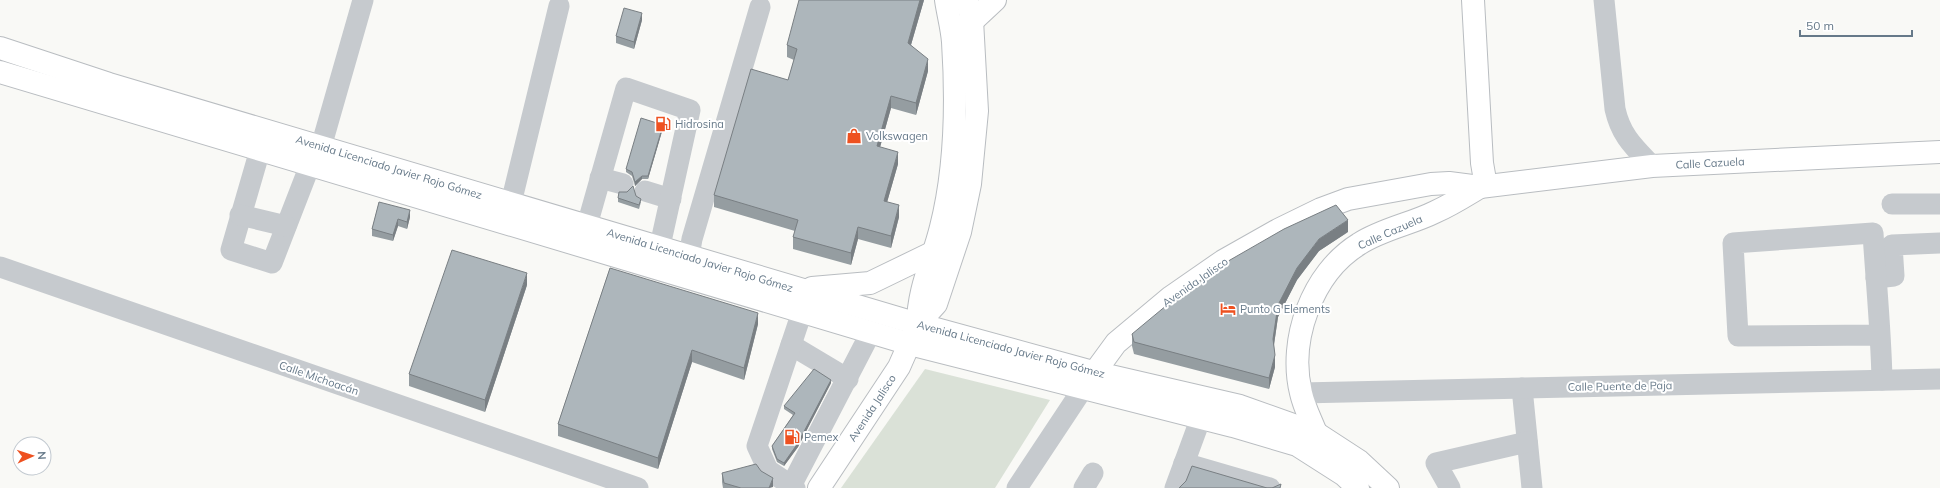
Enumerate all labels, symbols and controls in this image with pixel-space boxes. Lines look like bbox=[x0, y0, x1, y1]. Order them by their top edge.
scale bar bbox=[1800, 12, 1912, 38]
text: 50 m bbox=[1806, 18, 1834, 33]
fuel station icon: Hidrosina bbox=[654, 115, 672, 133]
place label: Hidrosina bbox=[675, 117, 724, 131]
shop icon: Volkswagen bbox=[845, 127, 863, 145]
place label: Volkswagen bbox=[866, 129, 928, 143]
street label: Avenida Licenciado Javier Rojo Gómez bbox=[294, 132, 484, 202]
street label: Calle Cazuela bbox=[1675, 154, 1745, 172]
street label: Calle Cazuela bbox=[1356, 212, 1424, 252]
street label: Avenida Licenciado Javier Rojo Gómez bbox=[605, 225, 795, 295]
street label: Avenida Jalisco bbox=[1159, 254, 1231, 310]
hotel icon: Punto G Elements bbox=[1219, 300, 1237, 318]
place label: Punto G Elements bbox=[1240, 302, 1330, 316]
street label: Avenida Licenciado Javier Rojo Gómez bbox=[915, 317, 1107, 381]
street label: Calle Michoacán bbox=[277, 358, 361, 398]
street label: Avenida Jalisco bbox=[845, 372, 899, 444]
street label: Calle Puente de Paja bbox=[1568, 378, 1672, 394]
fuel station icon: Pemex bbox=[783, 428, 801, 446]
place label: Pemex bbox=[804, 430, 838, 444]
north arrow bbox=[12, 436, 52, 476]
text: N bbox=[35, 451, 49, 460]

